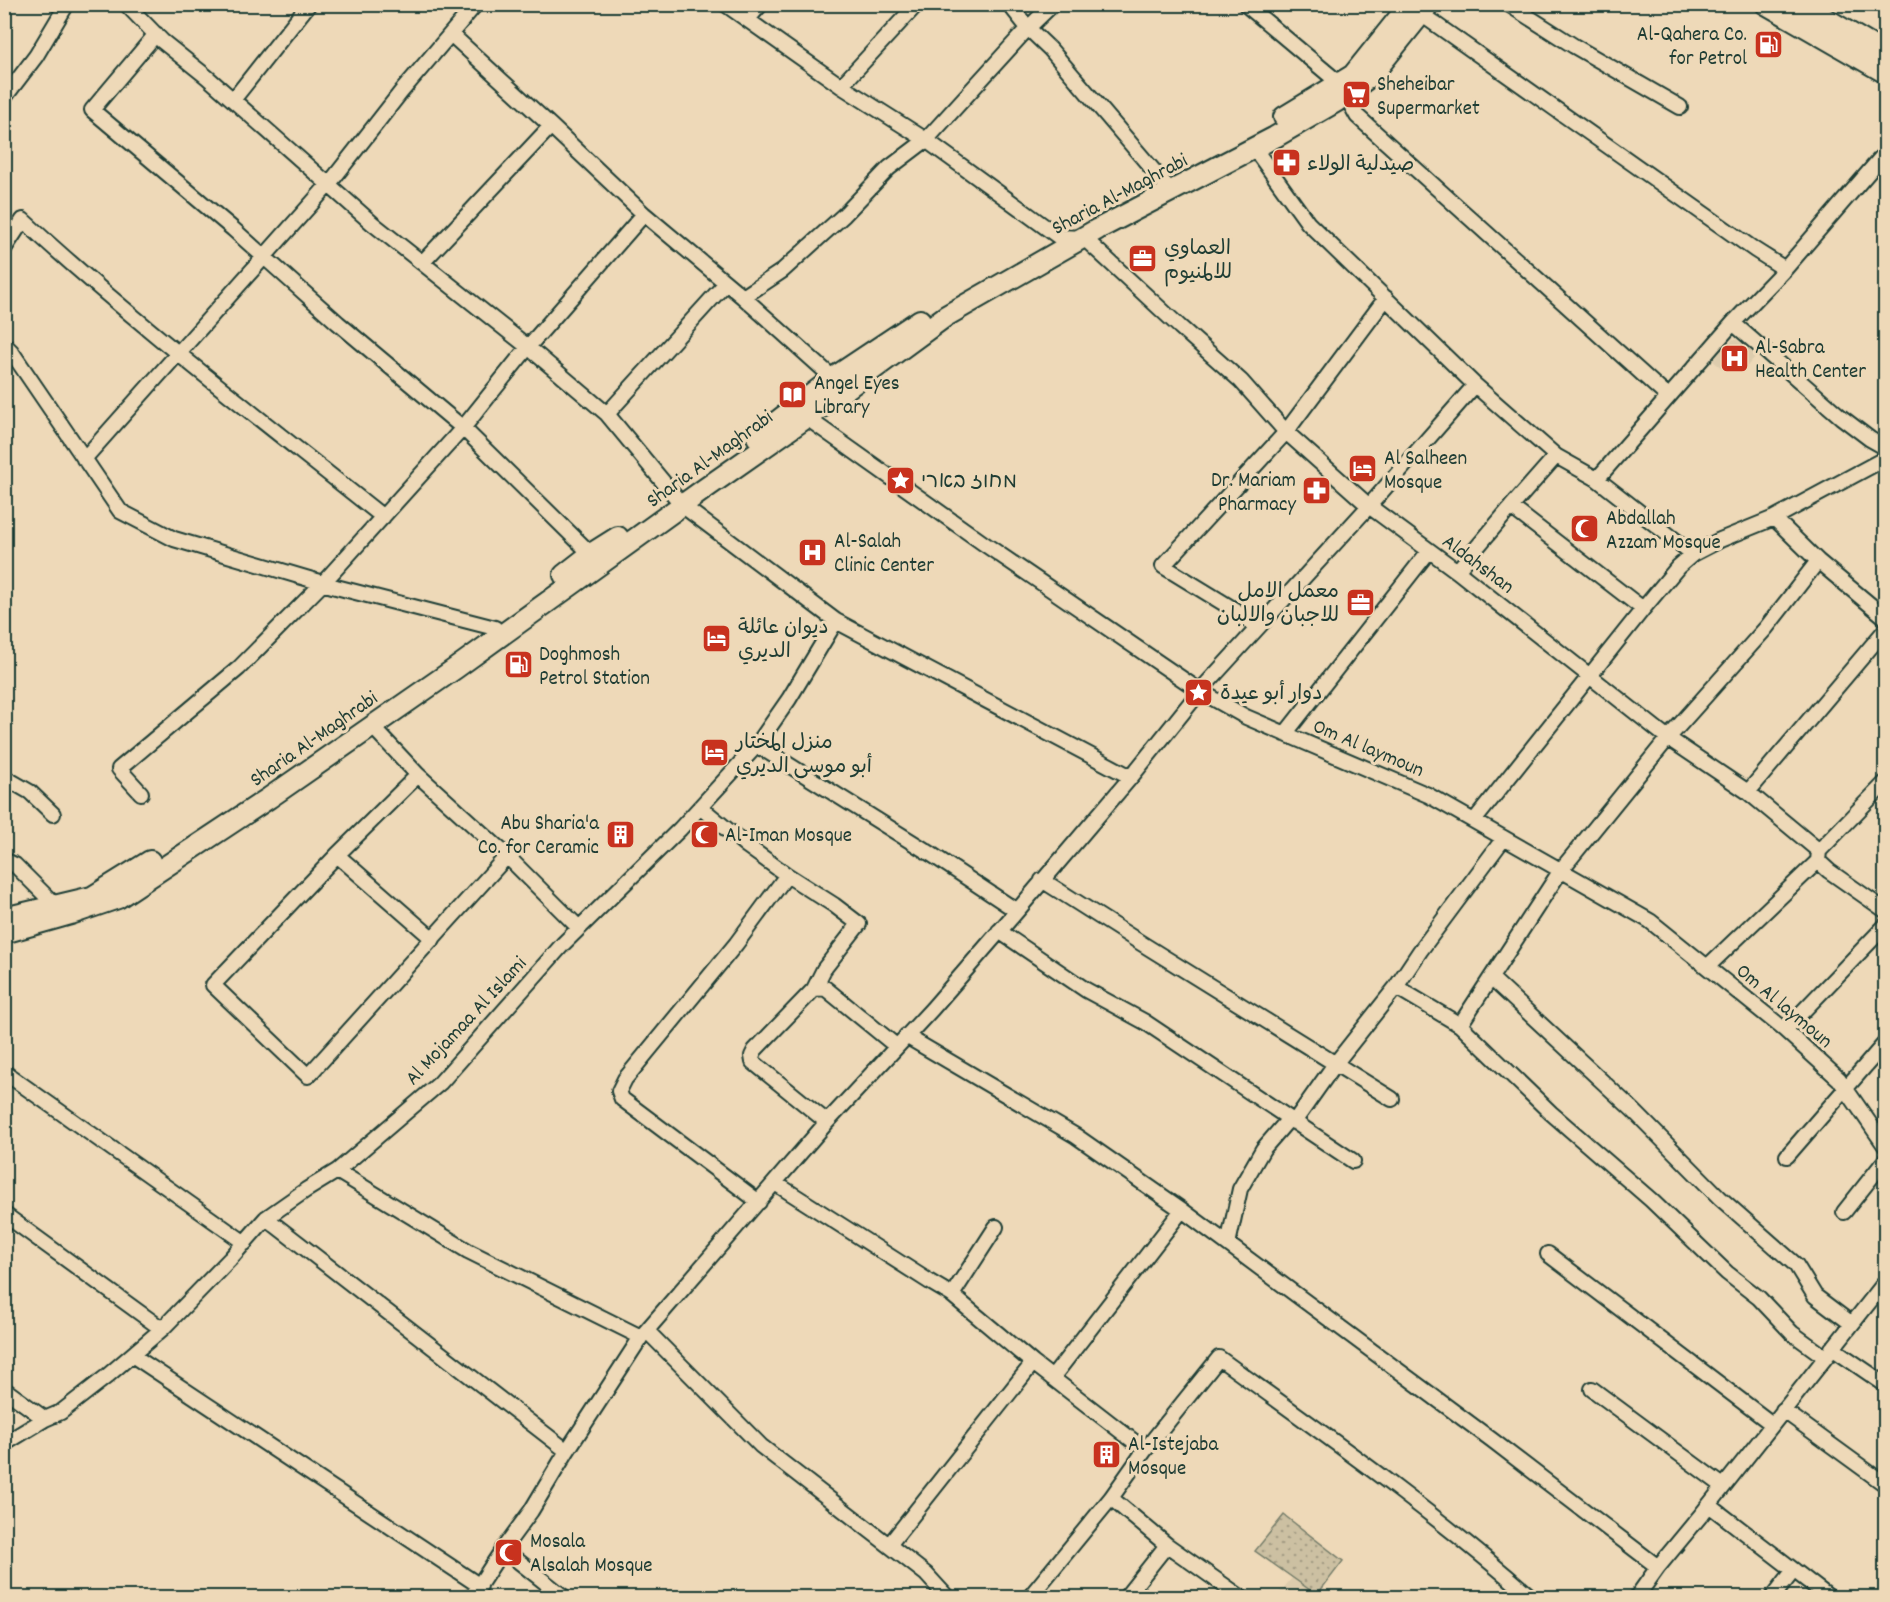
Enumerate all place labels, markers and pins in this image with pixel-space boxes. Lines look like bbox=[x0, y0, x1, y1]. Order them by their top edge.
place label: Al-Qahera Co. for Petrol bbox=[1637, 21, 1747, 75]
fuel station icon: Al-Qahera Co. for Petrol bbox=[1752, 29, 1784, 61]
place label: Sheheibar Supermarket bbox=[1377, 71, 1480, 125]
supermarket icon: Sheheibar Supermarket bbox=[1340, 79, 1372, 111]
pharmacy icon: صيدلية الولاء bbox=[1270, 147, 1302, 179]
place label: صيدلية الولاء bbox=[1307, 151, 1414, 181]
place label: العماوي للالمنيوم bbox=[1164, 235, 1232, 289]
office icon: العماوي للالمنيوم bbox=[1127, 243, 1159, 275]
place label: Al-Sabra Health Center bbox=[1755, 334, 1866, 388]
hospital icon: Al-Sabra Health Center bbox=[1718, 342, 1750, 374]
place label: Angel Eyes Library bbox=[814, 370, 900, 424]
library icon: Angel Eyes Library bbox=[777, 378, 809, 410]
place label: Al Salheen Mosque bbox=[1384, 445, 1467, 499]
hotel icon: Al Salheen Mosque bbox=[1347, 453, 1379, 485]
place icon: מחוז בארי bbox=[884, 464, 916, 496]
place label: Dr. Mariam Pharmacy bbox=[1211, 467, 1296, 521]
place label: מחוז בארי bbox=[921, 468, 1017, 498]
pharmacy icon: Dr. Mariam Pharmacy bbox=[1301, 475, 1333, 507]
place label: Abdallah Azzam Mosque bbox=[1606, 505, 1721, 559]
mosque icon: Abdallah Azzam Mosque bbox=[1569, 513, 1601, 545]
place label: Al-Salah Clinic Center bbox=[834, 528, 934, 582]
hospital icon: Al-Salah Clinic Center bbox=[797, 536, 829, 568]
place label: معمل الامل للاجبان والالبان bbox=[1217, 578, 1339, 632]
office icon: معمل الامل للاجبان والالبان bbox=[1344, 586, 1376, 618]
place label: ديوان عائلة الديري bbox=[738, 614, 829, 668]
hotel icon: ديوان عائلة الديري bbox=[701, 622, 733, 654]
place label: Doghmosh Petrol Station bbox=[539, 641, 650, 695]
fuel station icon: Doghmosh Petrol Station bbox=[502, 649, 534, 681]
place icon: دوار أبو عيدة bbox=[1183, 676, 1215, 708]
place label: دوار أبو عيدة bbox=[1220, 680, 1322, 710]
place label: منزل المختار أبو موسى الديري bbox=[734, 729, 872, 783]
hotel icon: منزل المختار أبو موسى الديري bbox=[699, 737, 731, 769]
place label: Abu Sharia'a Co. for Ceramic bbox=[478, 810, 600, 864]
building icon: Abu Sharia'a Co. for Ceramic bbox=[604, 818, 636, 850]
mosque icon: Al-Iman Mosque bbox=[688, 818, 720, 850]
place label: Al-Iman Mosque bbox=[725, 822, 852, 852]
place label: Al-Istejaba Mosque bbox=[1128, 1431, 1219, 1485]
building icon: Al-Istejaba Mosque bbox=[1091, 1439, 1123, 1471]
place label: Mosala Alsalah Mosque bbox=[530, 1528, 653, 1582]
mosque icon: Mosala Alsalah Mosque bbox=[493, 1536, 525, 1568]

